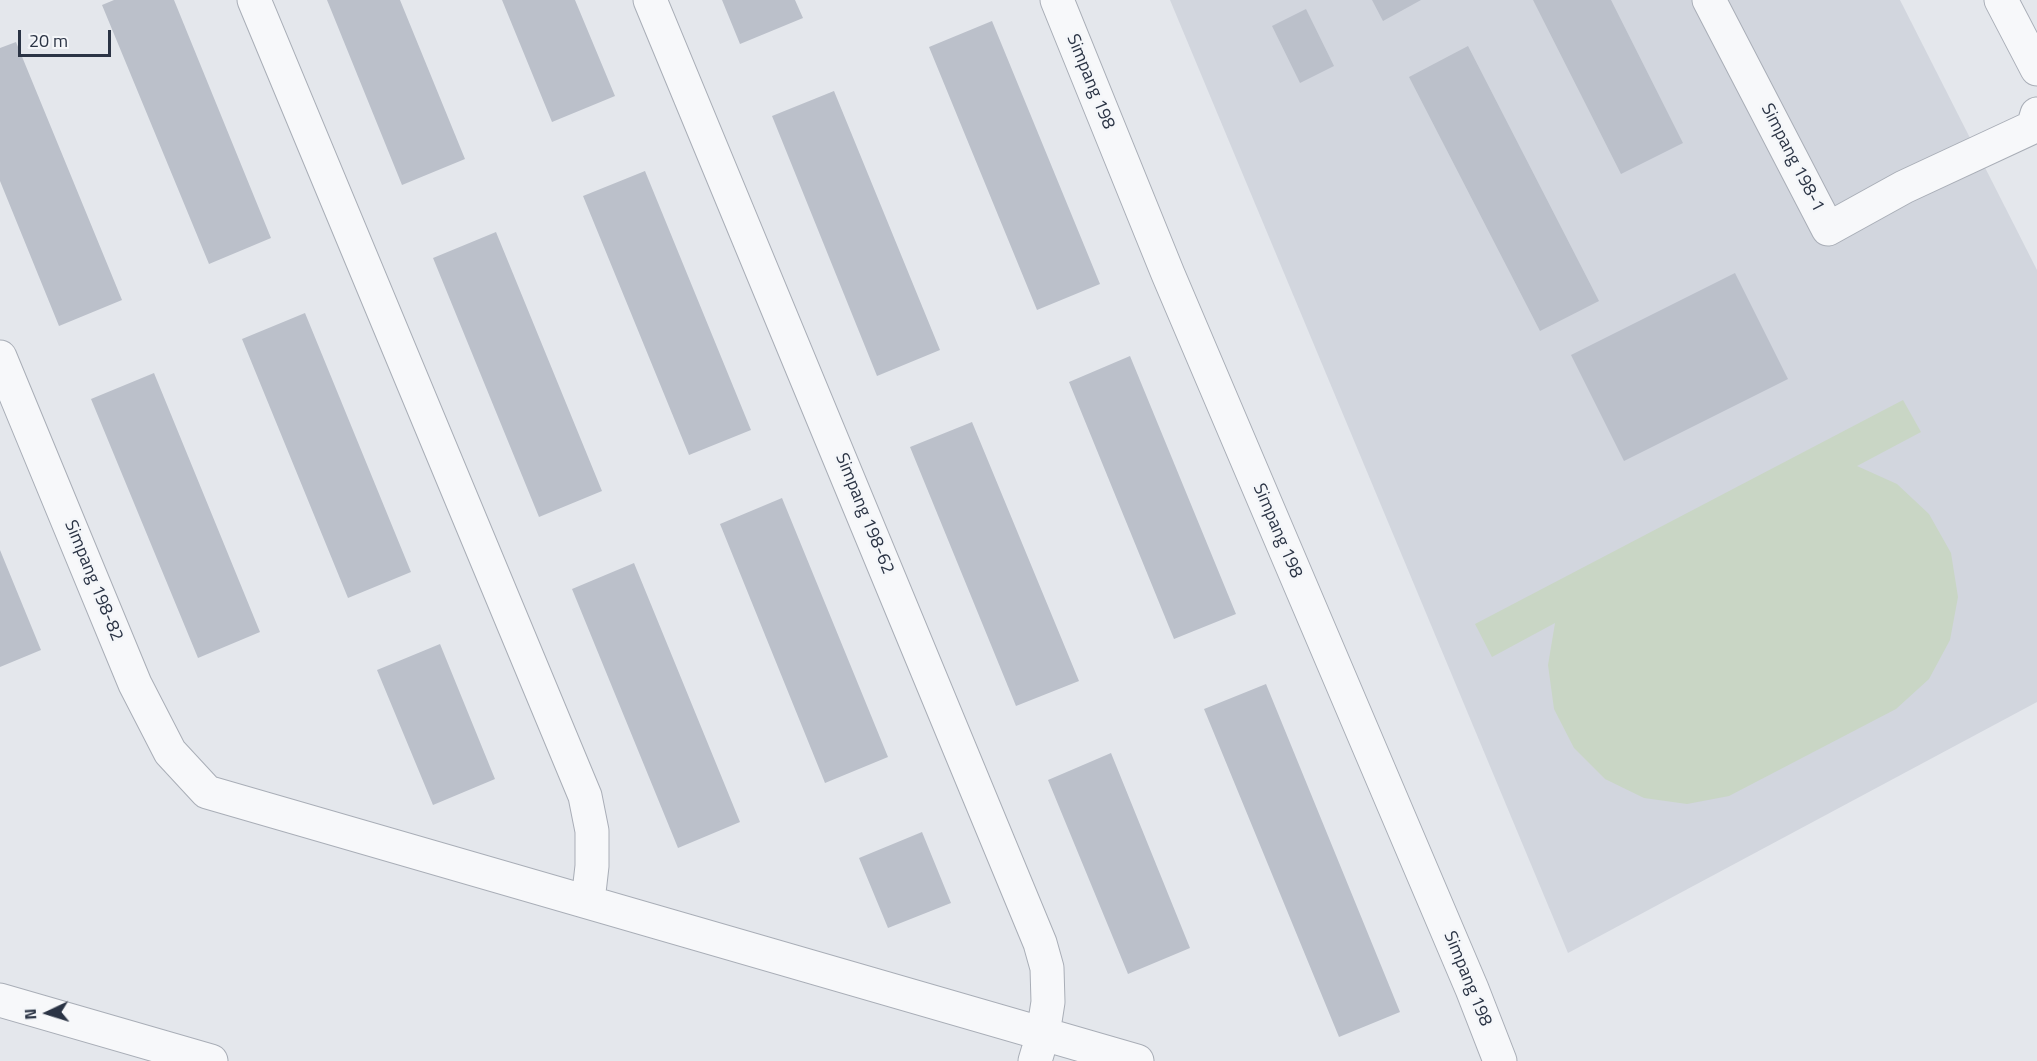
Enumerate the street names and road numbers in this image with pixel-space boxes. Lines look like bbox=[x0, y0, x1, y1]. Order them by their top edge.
street label: Simpang 198 bbox=[1061, 31, 1119, 133]
street label: Simpang 198-1 bbox=[1756, 100, 1828, 216]
street label: Simpang 198-62 bbox=[830, 450, 898, 578]
street label: Simpang 198 bbox=[1247, 481, 1307, 581]
street label: Simpang 198-82 bbox=[59, 517, 127, 645]
street label: Simpang 198 bbox=[1438, 928, 1496, 1030]

